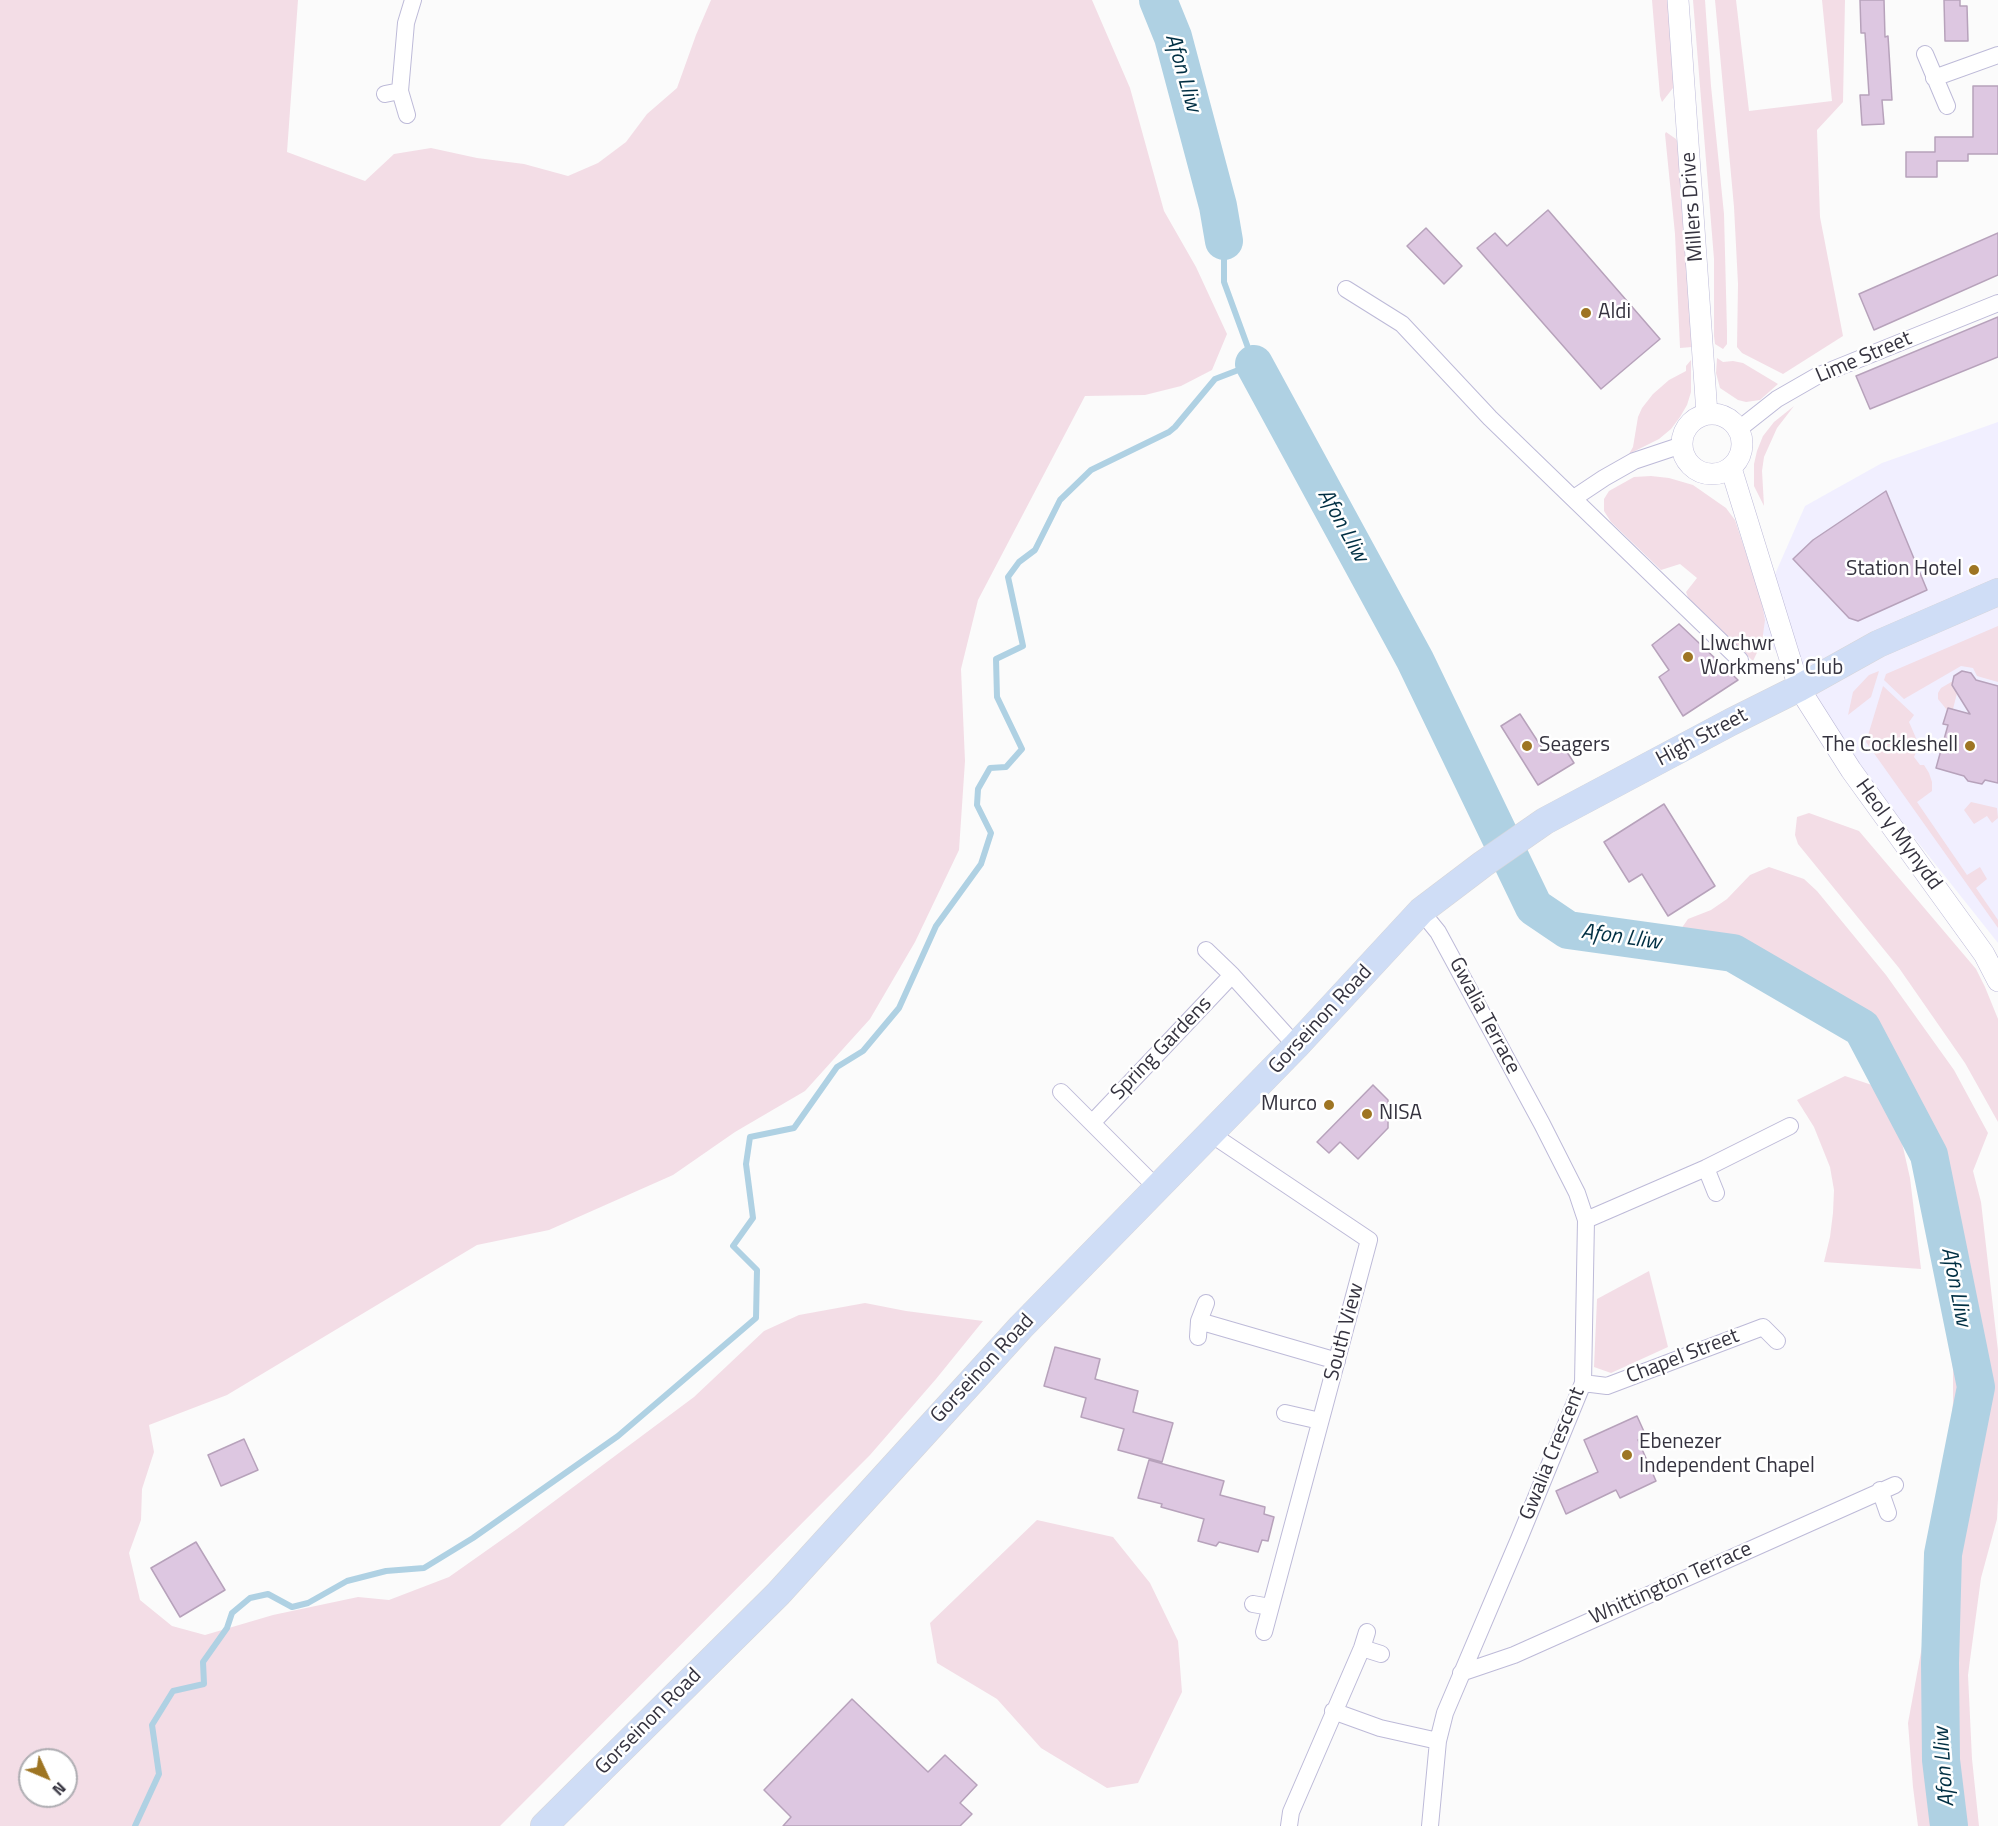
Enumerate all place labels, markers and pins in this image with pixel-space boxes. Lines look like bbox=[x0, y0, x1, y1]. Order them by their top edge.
place label: Aldi bbox=[1598, 300, 1631, 326]
marker: Aldi bbox=[1579, 306, 1593, 320]
place label: Station Hotel bbox=[1846, 557, 1962, 583]
marker: Station Hotel bbox=[1967, 563, 1981, 577]
place label: Llwchwr Workmens' Club bbox=[1700, 632, 1843, 682]
marker: Llwchwr Workmens' Club bbox=[1681, 650, 1695, 664]
place label: Seagers bbox=[1539, 733, 1610, 759]
place label: The Cockleshell bbox=[1822, 733, 1958, 759]
marker: Seagers bbox=[1520, 739, 1534, 753]
marker: The Cockleshell bbox=[1963, 739, 1977, 753]
place label: Murco bbox=[1261, 1092, 1317, 1118]
marker: Murco bbox=[1322, 1098, 1336, 1112]
place label: NISA bbox=[1379, 1101, 1422, 1127]
marker: NISA bbox=[1360, 1107, 1374, 1121]
place label: Ebenezer Independent Chapel bbox=[1639, 1430, 1815, 1480]
marker: Ebenezer Independent Chapel bbox=[1620, 1448, 1634, 1462]

